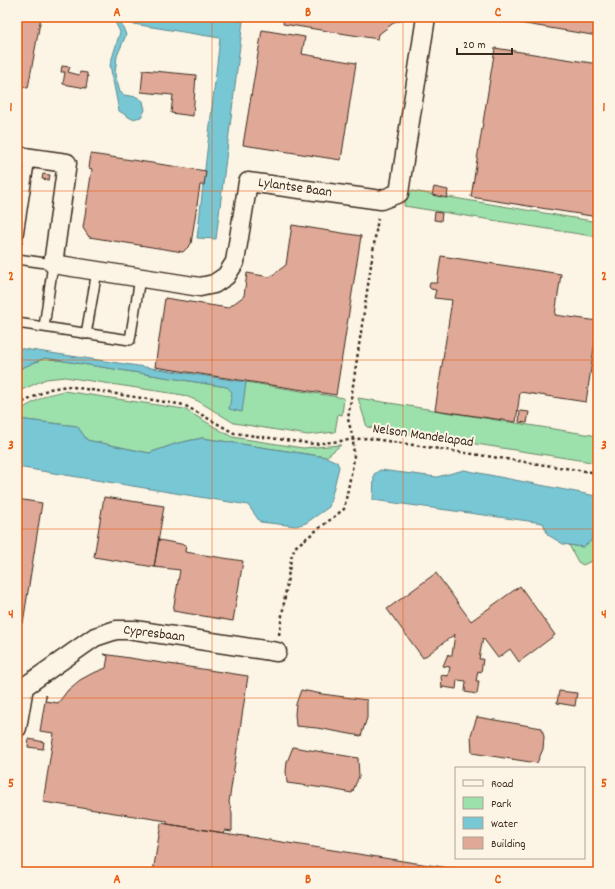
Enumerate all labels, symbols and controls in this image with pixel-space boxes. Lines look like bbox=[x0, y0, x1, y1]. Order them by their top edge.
text: A bbox=[113, 4, 121, 23]
text: B bbox=[305, 4, 311, 23]
text: C bbox=[495, 4, 502, 23]
scale bar bbox=[457, 30, 512, 56]
text: 20 m bbox=[463, 37, 486, 54]
text: 1 bbox=[10, 99, 13, 118]
text: 1 bbox=[603, 99, 606, 118]
street label: Lylantse Baan bbox=[257, 173, 333, 203]
text: 2 bbox=[8, 268, 14, 287]
text: 2 bbox=[601, 268, 607, 287]
street label: Nelson Mandelapad bbox=[371, 419, 475, 453]
text: 3 bbox=[8, 437, 14, 456]
text: 3 bbox=[601, 437, 607, 456]
text: 4 bbox=[8, 606, 14, 625]
text: 4 bbox=[601, 606, 607, 625]
street label: Cypresbaan bbox=[122, 620, 186, 648]
legend bbox=[455, 767, 585, 859]
text: 5 bbox=[8, 775, 14, 794]
text: 5 bbox=[601, 775, 607, 794]
text: Road bbox=[491, 776, 513, 793]
text: Park bbox=[491, 796, 512, 813]
text: Water bbox=[491, 816, 518, 833]
text: Building bbox=[491, 836, 526, 853]
text: A bbox=[113, 871, 121, 889]
text: B bbox=[305, 871, 311, 889]
text: C bbox=[495, 871, 502, 889]

